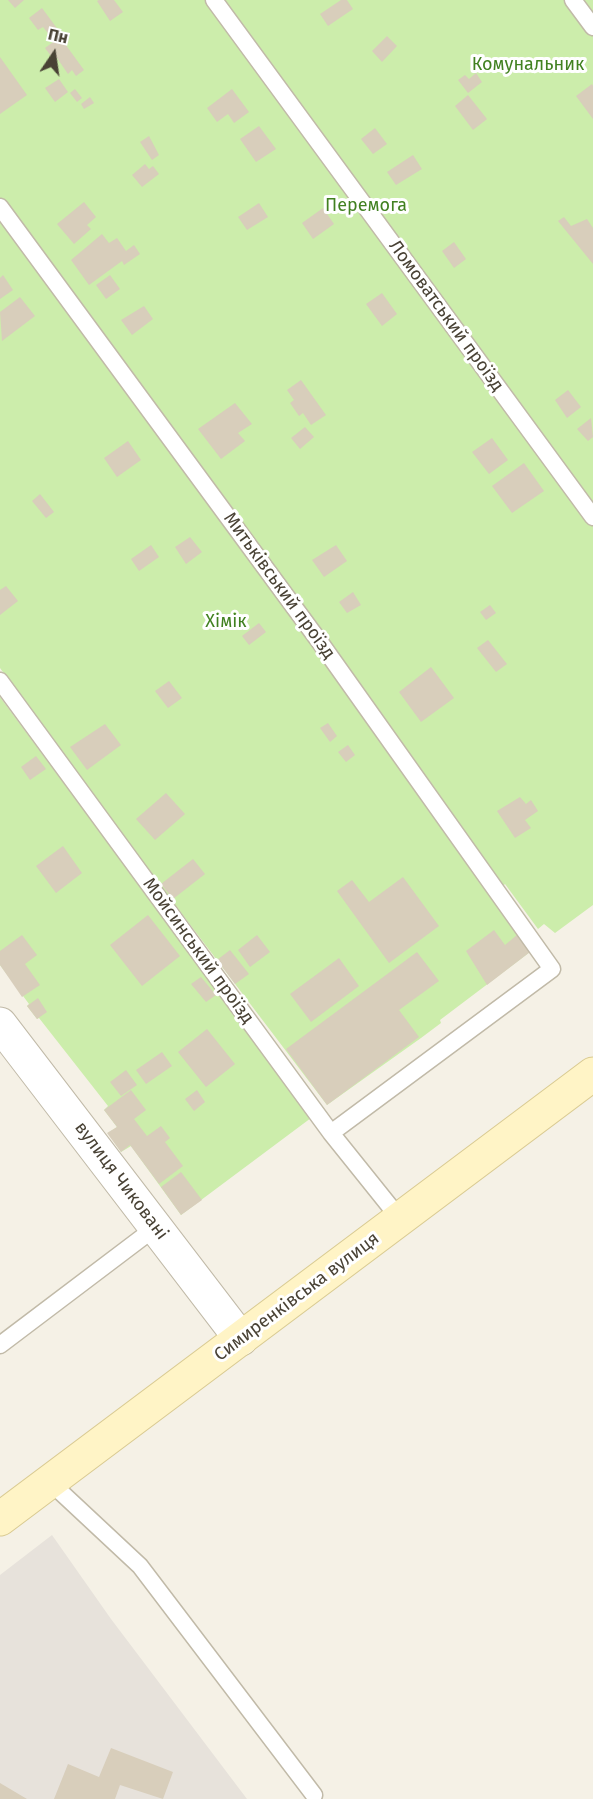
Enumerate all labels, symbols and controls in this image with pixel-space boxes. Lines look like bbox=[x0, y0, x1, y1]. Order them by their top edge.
north arrow bbox=[24, 24, 84, 84]
text: Пн bbox=[46, 24, 70, 47]
park label: Комунальник bbox=[472, 54, 584, 76]
park label: Перемога bbox=[325, 195, 407, 217]
street label: Ломоватський проїзд bbox=[384, 236, 508, 396]
street label: Митьківський проїзд bbox=[219, 508, 339, 664]
park label: Хімік bbox=[205, 611, 247, 633]
street label: Мойсинський проїзд bbox=[138, 874, 258, 1028]
street label: вулиця Чиковані bbox=[70, 1118, 172, 1244]
street label: Симиренківська вулиця bbox=[210, 1228, 384, 1366]

